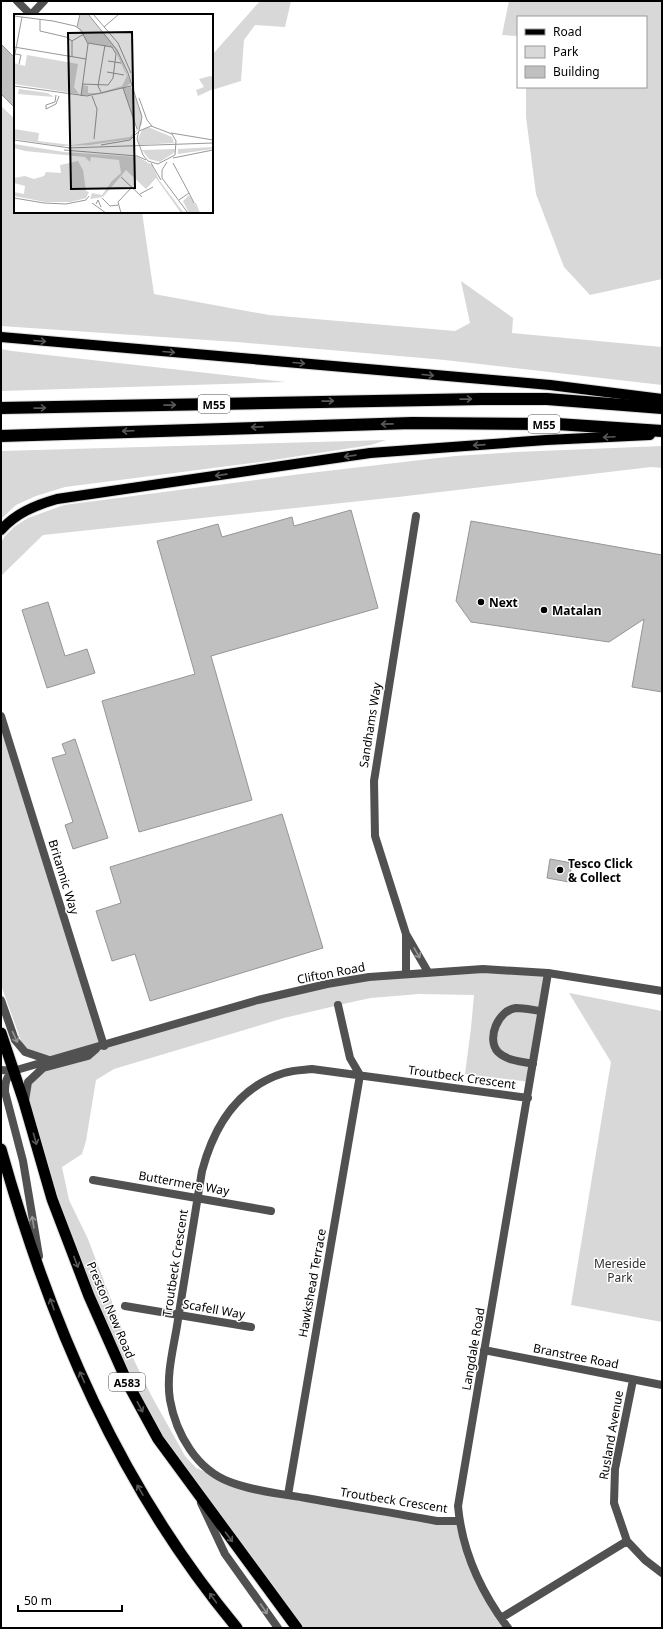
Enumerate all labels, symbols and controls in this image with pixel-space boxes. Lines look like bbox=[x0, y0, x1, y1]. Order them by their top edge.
inset map bbox=[14, 14, 213, 213]
legend bbox=[517, 16, 647, 88]
text: Road bbox=[553, 23, 582, 40]
text: Park bbox=[553, 43, 579, 60]
text: Building bbox=[553, 63, 600, 80]
one-way arrow bbox=[33, 337, 46, 344]
one-way arrow bbox=[162, 348, 175, 356]
one-way arrow bbox=[292, 360, 305, 367]
one-way arrow bbox=[421, 371, 434, 378]
road number: M55 bbox=[198, 395, 230, 413]
one-way arrow bbox=[459, 395, 472, 403]
one-way arrow bbox=[321, 397, 334, 405]
one-way arrow bbox=[163, 401, 176, 409]
one-way arrow bbox=[33, 404, 46, 411]
road number: M55 bbox=[528, 415, 560, 433]
one-way arrow bbox=[381, 420, 394, 427]
one-way arrow bbox=[251, 423, 264, 431]
one-way arrow bbox=[122, 428, 135, 435]
one-way arrow bbox=[603, 433, 616, 440]
one-way arrow bbox=[473, 441, 486, 448]
one-way arrow bbox=[344, 452, 357, 460]
one-way arrow bbox=[215, 471, 228, 479]
place label: Next bbox=[489, 594, 518, 611]
marker: Next bbox=[476, 597, 486, 607]
place label: Matalan bbox=[552, 602, 601, 619]
marker: Matalan bbox=[539, 605, 549, 615]
street label: Sandhams Way bbox=[355, 680, 385, 769]
street label: Britannic Way bbox=[45, 837, 84, 917]
place label: Tesco Click & Collect bbox=[568, 855, 633, 886]
marker: Tesco Click & Collect bbox=[555, 865, 565, 875]
one-way arrow bbox=[414, 947, 422, 959]
street label: Clifton Road bbox=[296, 958, 366, 988]
one-way arrow bbox=[12, 1030, 19, 1042]
street label: Troutbeck Crescent bbox=[407, 1061, 517, 1093]
one-way arrow bbox=[32, 1133, 39, 1146]
street label: Buttermere Way bbox=[137, 1167, 232, 1200]
street label: Troutbeck Crescent bbox=[158, 1208, 192, 1318]
one-way arrow bbox=[29, 1216, 37, 1229]
street label: Hawkshead Terrace bbox=[294, 1227, 330, 1339]
park label: Mereside Park bbox=[594, 1255, 646, 1286]
one-way arrow bbox=[73, 1256, 81, 1268]
street label: Preston New Road bbox=[83, 1259, 139, 1361]
street label: Scafell Way bbox=[181, 1295, 247, 1323]
one-way arrow bbox=[48, 1299, 56, 1311]
street label: Langdale Road bbox=[457, 1306, 489, 1392]
street label: Branstree Road bbox=[532, 1339, 620, 1373]
one-way arrow bbox=[78, 1371, 85, 1383]
road number: A583 bbox=[109, 1373, 145, 1391]
street label: Rusland Avenue bbox=[595, 1389, 627, 1481]
one-way arrow bbox=[137, 1401, 145, 1413]
street label: Troutbeck Crescent bbox=[339, 1483, 449, 1517]
one-way arrow bbox=[136, 1484, 144, 1496]
one-way arrow bbox=[225, 1532, 233, 1543]
scale bar bbox=[18, 1587, 122, 1613]
text: 50 m bbox=[24, 1592, 52, 1609]
one-way arrow bbox=[209, 1592, 217, 1603]
one-way arrow bbox=[260, 1603, 268, 1614]

